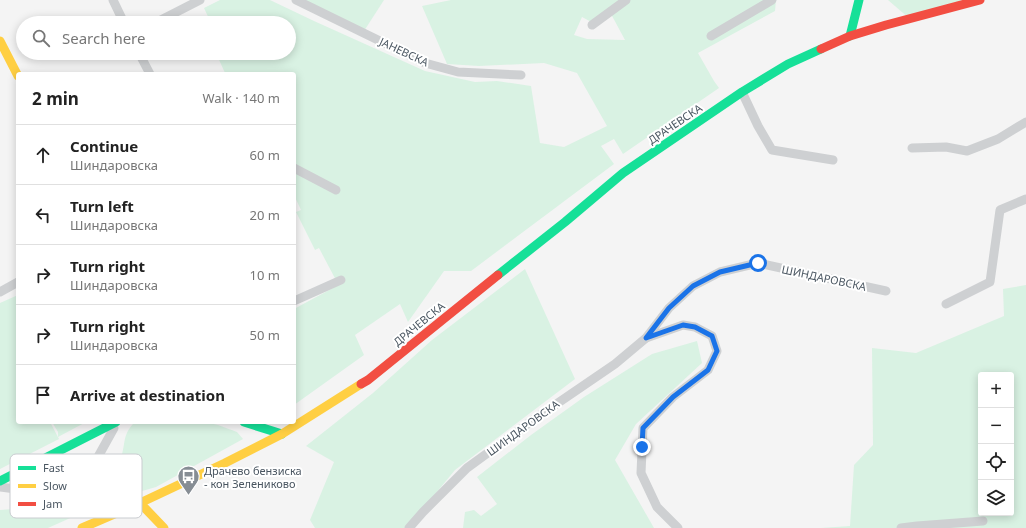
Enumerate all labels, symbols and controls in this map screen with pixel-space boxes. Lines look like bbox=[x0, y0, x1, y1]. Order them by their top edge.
search box bbox=[16, 16, 296, 60]
icon: search bbox=[30, 27, 52, 49]
text: Search here bbox=[62, 28, 145, 48]
street label: ЈАНЕВСКА bbox=[376, 33, 432, 70]
text: 2 min bbox=[32, 87, 79, 110]
text: Walk · 140 m bbox=[202, 89, 280, 107]
street label: ДРАЧЕВСКА bbox=[645, 99, 705, 147]
text: Continue bbox=[70, 136, 138, 156]
icon: ahead bbox=[32, 144, 54, 166]
text: 60 m bbox=[250, 146, 280, 164]
text: Шиндаровска bbox=[70, 156, 158, 174]
text: Turn left bbox=[70, 196, 134, 216]
icon: left bbox=[32, 204, 54, 226]
text: 20 m bbox=[250, 206, 280, 224]
text: Шиндаровска bbox=[70, 216, 158, 234]
route start bbox=[749, 254, 767, 272]
text: Turn right bbox=[70, 256, 145, 276]
street label: ШИНДАРОВСКА bbox=[780, 261, 869, 294]
icon: right bbox=[32, 264, 54, 286]
text: 10 m bbox=[250, 266, 280, 284]
text: Шиндаровска bbox=[70, 276, 158, 294]
street label: ДРАЧЕВСКА bbox=[390, 298, 448, 349]
text: Turn right bbox=[70, 316, 145, 336]
icon: right bbox=[32, 324, 54, 346]
text: 50 m bbox=[250, 326, 280, 344]
text: Шиндаровска bbox=[70, 336, 158, 354]
map controls bbox=[978, 372, 1014, 516]
button: + bbox=[978, 372, 1014, 408]
icon: arrive bbox=[32, 384, 54, 406]
text: Arrive at destination bbox=[70, 385, 225, 405]
street label: ШИНДАРОВСКА bbox=[483, 396, 563, 459]
button: − bbox=[978, 408, 1014, 444]
route end bbox=[633, 438, 651, 456]
button: locate bbox=[978, 444, 1014, 480]
legend bbox=[10, 454, 142, 518]
text: Fast bbox=[43, 460, 64, 475]
place label: Драчево бензиска - кон Зелениково bbox=[204, 463, 302, 491]
bus stop icon: Драчево бензиска - кон Зелениково bbox=[175, 464, 201, 497]
text: Slow bbox=[43, 478, 67, 493]
button: layers bbox=[978, 480, 1014, 516]
text: Jam bbox=[42, 496, 62, 511]

